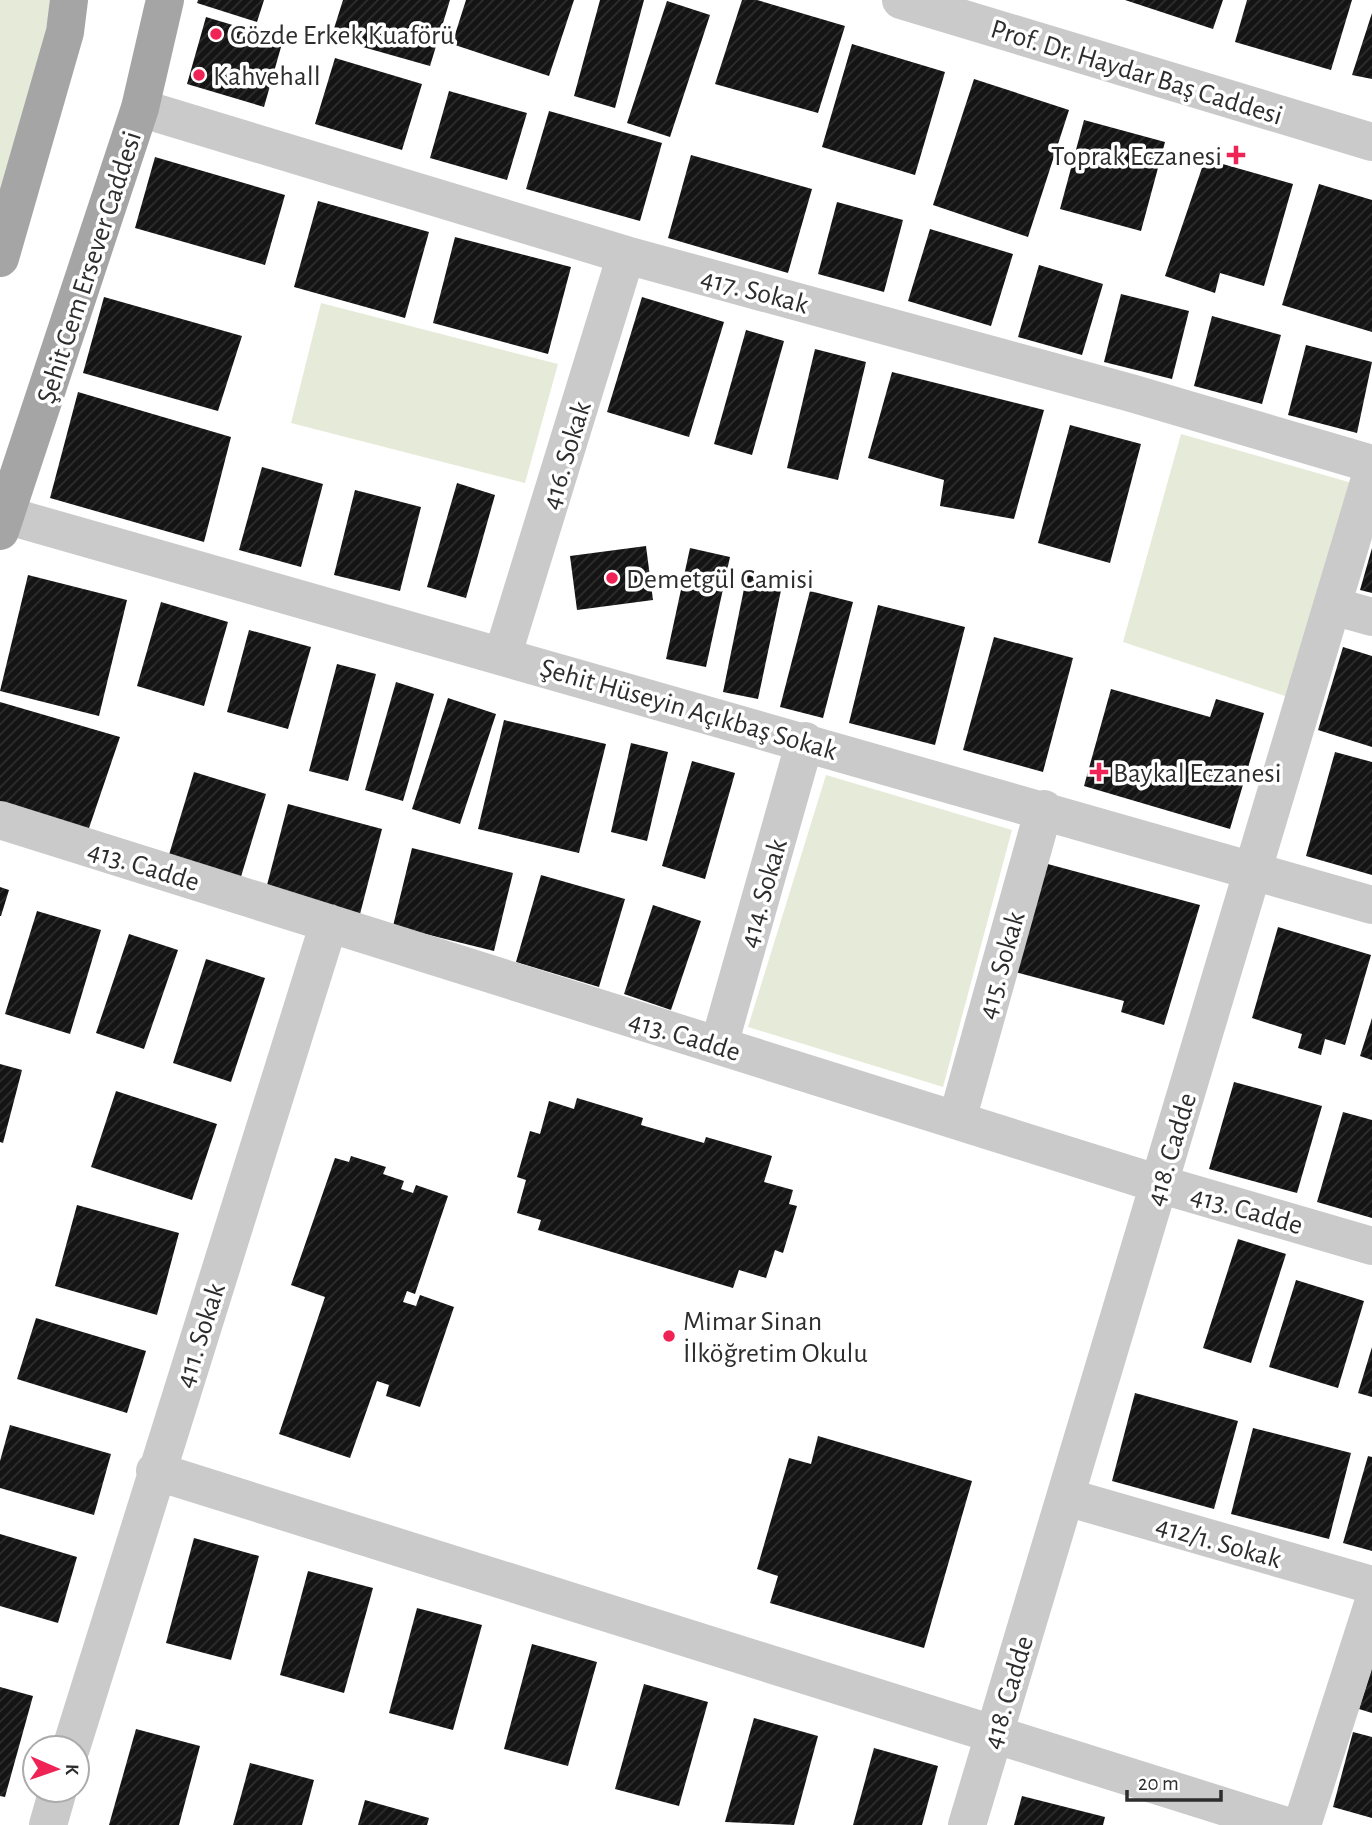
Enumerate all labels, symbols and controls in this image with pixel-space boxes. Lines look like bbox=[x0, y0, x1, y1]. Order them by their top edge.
street label: Prof. Dr. Haydar Baş Caddesi bbox=[987, 15, 1286, 131]
place label: Gözde Erkek Kuaförü bbox=[230, 22, 454, 50]
marker: Gözde Erkek Kuaförü bbox=[208, 26, 224, 42]
place label: Kahvehall bbox=[213, 63, 321, 91]
marker: Kahvehall bbox=[191, 67, 207, 83]
street label: Şehit Cem Ersever Caddesi bbox=[33, 128, 147, 407]
place label: Toprak Eczanesi bbox=[1051, 143, 1222, 171]
marker: Toprak Eczanesi bbox=[1228, 147, 1244, 163]
street label: 417. Sokak bbox=[698, 264, 812, 320]
street label: 416. Sokak bbox=[537, 398, 597, 513]
place label: Demetgül Camisi bbox=[626, 566, 814, 594]
marker: Demetgül Camisi bbox=[604, 570, 620, 586]
street label: Şehit Hüseyin Açıkbaş Sokak bbox=[537, 654, 840, 766]
place label: Baykal Eczanesi bbox=[1113, 760, 1281, 788]
marker: Baykal Eczanesi bbox=[1091, 764, 1107, 780]
street label: 414. Sokak bbox=[735, 836, 793, 951]
street label: 413. Cadde bbox=[84, 837, 203, 897]
street label: 415. Sokak bbox=[973, 909, 1031, 1022]
street label: 413. Cadde bbox=[625, 1007, 744, 1067]
street label: 418. Cadde bbox=[1141, 1090, 1202, 1210]
street label: 413. Cadde bbox=[1187, 1182, 1306, 1240]
street label: 411. Sokak bbox=[171, 1280, 231, 1391]
place label: Mimar Sinan İlköğretim Okulu bbox=[683, 1308, 868, 1368]
marker: Mimar Sinan İlköğretim Okulu bbox=[661, 1328, 677, 1344]
street label: 412/1. Sokak bbox=[1153, 1512, 1284, 1574]
street label: 418. Cadde bbox=[978, 1633, 1039, 1753]
north arrow bbox=[21, 1734, 91, 1804]
scale bar bbox=[1127, 1758, 1222, 1802]
text: K bbox=[62, 1764, 81, 1776]
text: 20 m bbox=[1138, 1773, 1179, 1794]

